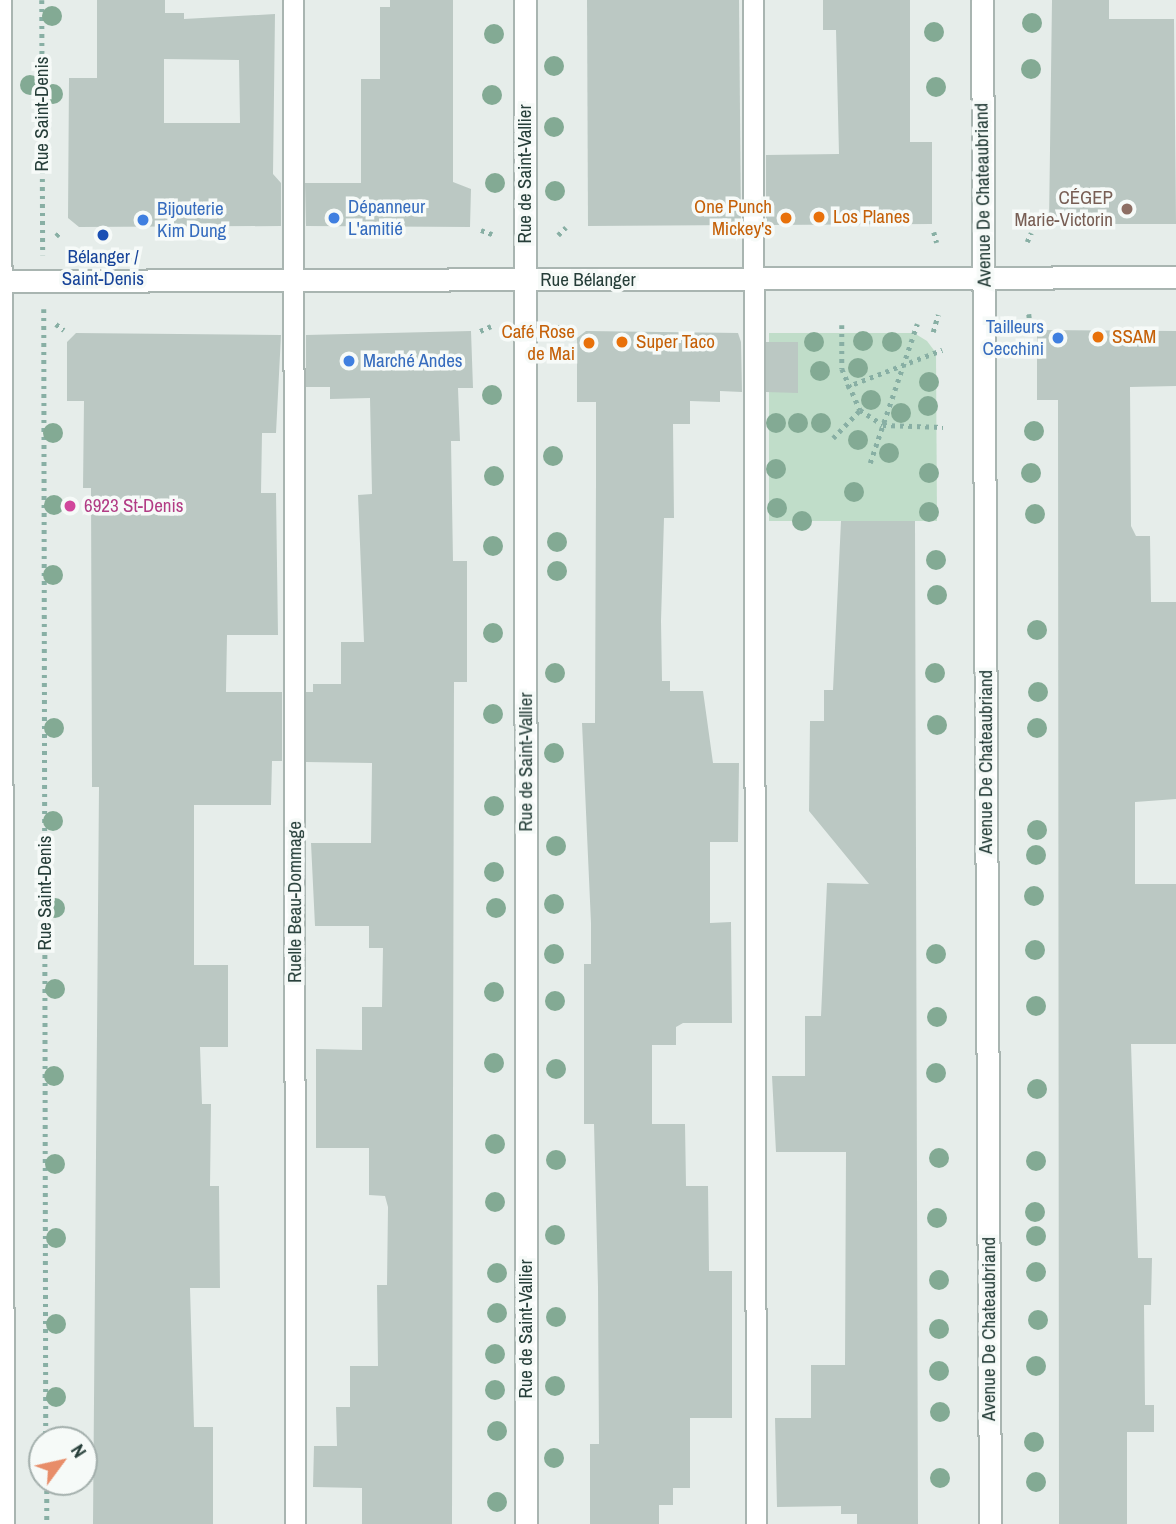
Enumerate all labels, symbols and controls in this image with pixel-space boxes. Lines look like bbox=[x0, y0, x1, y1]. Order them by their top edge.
street label: Rue Saint-Denis bbox=[31, 56, 53, 172]
street label: Avenue De Chateaubriand bbox=[970, 103, 996, 287]
street label: Rue de Saint-Vallier bbox=[514, 104, 536, 244]
place label: CÉGEP Marie-Victorin bbox=[1015, 187, 1113, 231]
place label: Dépanneur L'amitié bbox=[348, 196, 425, 240]
place label: One Punch Mickey's bbox=[694, 196, 772, 240]
place label: Bijouterie Kim Dung bbox=[157, 198, 226, 242]
marker: CÉGEP Marie-Victorin bbox=[1119, 201, 1135, 217]
place label: Los Planes bbox=[833, 206, 910, 228]
marker: Los Planes bbox=[811, 209, 827, 225]
marker: Dépanneur L'amitié bbox=[326, 210, 342, 226]
marker: One Punch Mickey's bbox=[778, 210, 794, 226]
marker: Bijouterie Kim Dung bbox=[135, 212, 151, 228]
marker: Bélanger / Saint-Denis bbox=[95, 227, 111, 243]
place label: Bélanger / Saint-Denis bbox=[62, 246, 144, 290]
street label: Rue Bélanger bbox=[540, 269, 636, 291]
place label: Tailleurs Cecchini bbox=[983, 316, 1044, 360]
place label: Café Rose de Mai bbox=[501, 321, 575, 365]
place label: SSAM bbox=[1112, 326, 1156, 348]
marker: SSAM bbox=[1090, 329, 1106, 345]
marker: Tailleurs Cecchini bbox=[1050, 330, 1066, 346]
place label: Super Taco bbox=[636, 331, 715, 353]
marker: Super Taco bbox=[614, 334, 630, 350]
marker: Café Rose de Mai bbox=[581, 335, 597, 351]
place label: Marché Andes bbox=[363, 350, 463, 372]
marker: Marché Andes bbox=[341, 353, 357, 369]
place label: 6923 St-Denis bbox=[84, 495, 184, 517]
marker: 6923 St-Denis bbox=[62, 498, 78, 514]
street label: Avenue De Chateaubriand bbox=[975, 670, 997, 854]
street label: Rue de Saint-Vallier bbox=[515, 692, 537, 832]
street label: Ruelle Beau-Dommage bbox=[284, 821, 306, 983]
street label: Rue Saint-Denis bbox=[34, 835, 56, 951]
street label: Avenue De Chateaubriand bbox=[978, 1237, 1000, 1421]
street label: Rue de Saint-Vallier bbox=[515, 1259, 537, 1399]
north arrow bbox=[28, 1426, 98, 1496]
text: N bbox=[65, 1439, 93, 1462]

